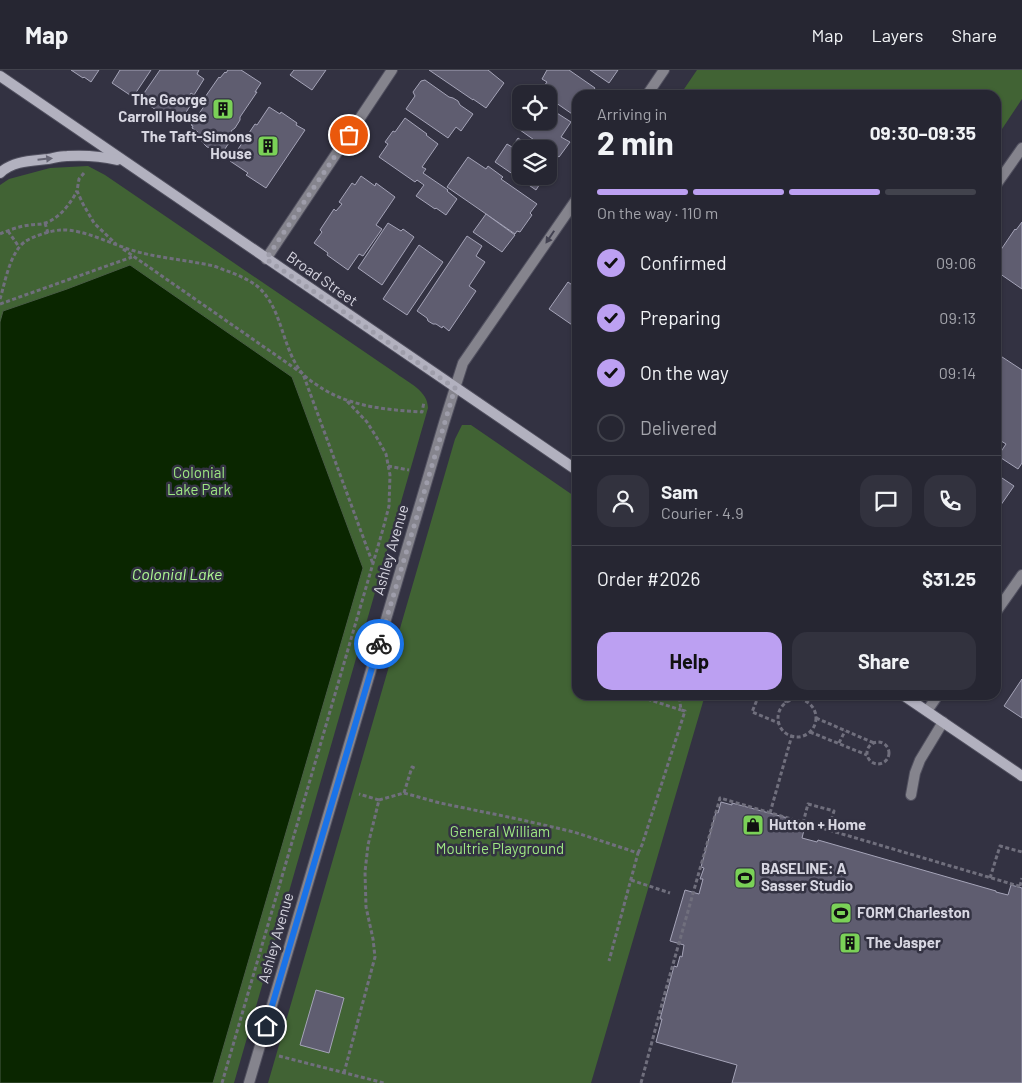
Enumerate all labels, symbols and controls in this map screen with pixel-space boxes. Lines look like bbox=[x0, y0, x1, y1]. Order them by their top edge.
text: Map bbox=[25, 20, 68, 49]
text: Map bbox=[811, 24, 843, 46]
text: Layers bbox=[871, 24, 924, 46]
text: Share bbox=[952, 24, 997, 46]
map controls bbox=[512, 85, 557, 185]
button: locate bbox=[512, 85, 557, 130]
place label: The George Carroll House bbox=[118, 90, 207, 125]
building icon: The George Carroll House bbox=[211, 97, 235, 121]
text: Arriving in bbox=[597, 104, 667, 123]
pin bbox=[328, 114, 370, 156]
icon: bag bbox=[335, 121, 363, 149]
text: 09:30–09:35 bbox=[870, 121, 976, 144]
text: 2 min bbox=[597, 123, 674, 161]
place label: The Taft-Simons House bbox=[141, 127, 252, 162]
building icon: The Taft-Simons House bbox=[256, 134, 280, 158]
button: layers bbox=[512, 140, 557, 185]
one-way arrow bbox=[38, 155, 54, 163]
text: On the way · 110 m bbox=[597, 203, 718, 222]
one-way arrow bbox=[545, 230, 555, 244]
street label: Broad Street bbox=[284, 247, 362, 309]
icon: check bbox=[597, 249, 625, 277]
text: Confirmed bbox=[640, 251, 727, 274]
text: 09:06 bbox=[936, 253, 976, 272]
icon: check bbox=[597, 304, 625, 332]
text: Preparing bbox=[640, 306, 721, 329]
text: 09:13 bbox=[939, 308, 976, 327]
icon: check bbox=[597, 359, 625, 387]
text: On the way bbox=[640, 361, 729, 384]
text: 09:14 bbox=[939, 363, 976, 382]
text: Delivered bbox=[640, 416, 717, 439]
park label: Colonial Lake Park bbox=[167, 463, 231, 498]
button: person bbox=[597, 475, 649, 527]
button: chat bbox=[860, 475, 912, 527]
button: phone bbox=[924, 475, 976, 527]
text: Sam bbox=[661, 480, 698, 503]
street label: Ashley Avenue bbox=[369, 502, 412, 597]
text: Courier · 4.9 bbox=[661, 503, 744, 522]
water label: Colonial Lake bbox=[132, 564, 222, 583]
text: Order #2026 bbox=[597, 567, 700, 590]
text: $31.25 bbox=[922, 567, 976, 590]
courier bbox=[354, 619, 404, 669]
icon: bike bbox=[365, 630, 393, 658]
button: Help bbox=[597, 632, 782, 690]
button: Share bbox=[792, 632, 976, 690]
shop icon: Hutton + Home bbox=[741, 813, 765, 837]
place label: Hutton + Home bbox=[769, 815, 866, 833]
park label: General William Moultrie Playground bbox=[436, 822, 564, 857]
place label: BASELINE: A Sasser Studio bbox=[761, 859, 853, 894]
sports icon: BASELINE: A Sasser Studio bbox=[733, 866, 757, 890]
street label: Ashley Avenue bbox=[254, 890, 297, 985]
sports icon: FORM Charleston bbox=[829, 901, 853, 925]
place label: FORM Charleston bbox=[857, 903, 970, 921]
building icon: The Jasper bbox=[838, 931, 862, 955]
place label: The Jasper bbox=[866, 933, 941, 951]
pin bbox=[245, 1005, 287, 1047]
icon: home bbox=[252, 1012, 280, 1040]

